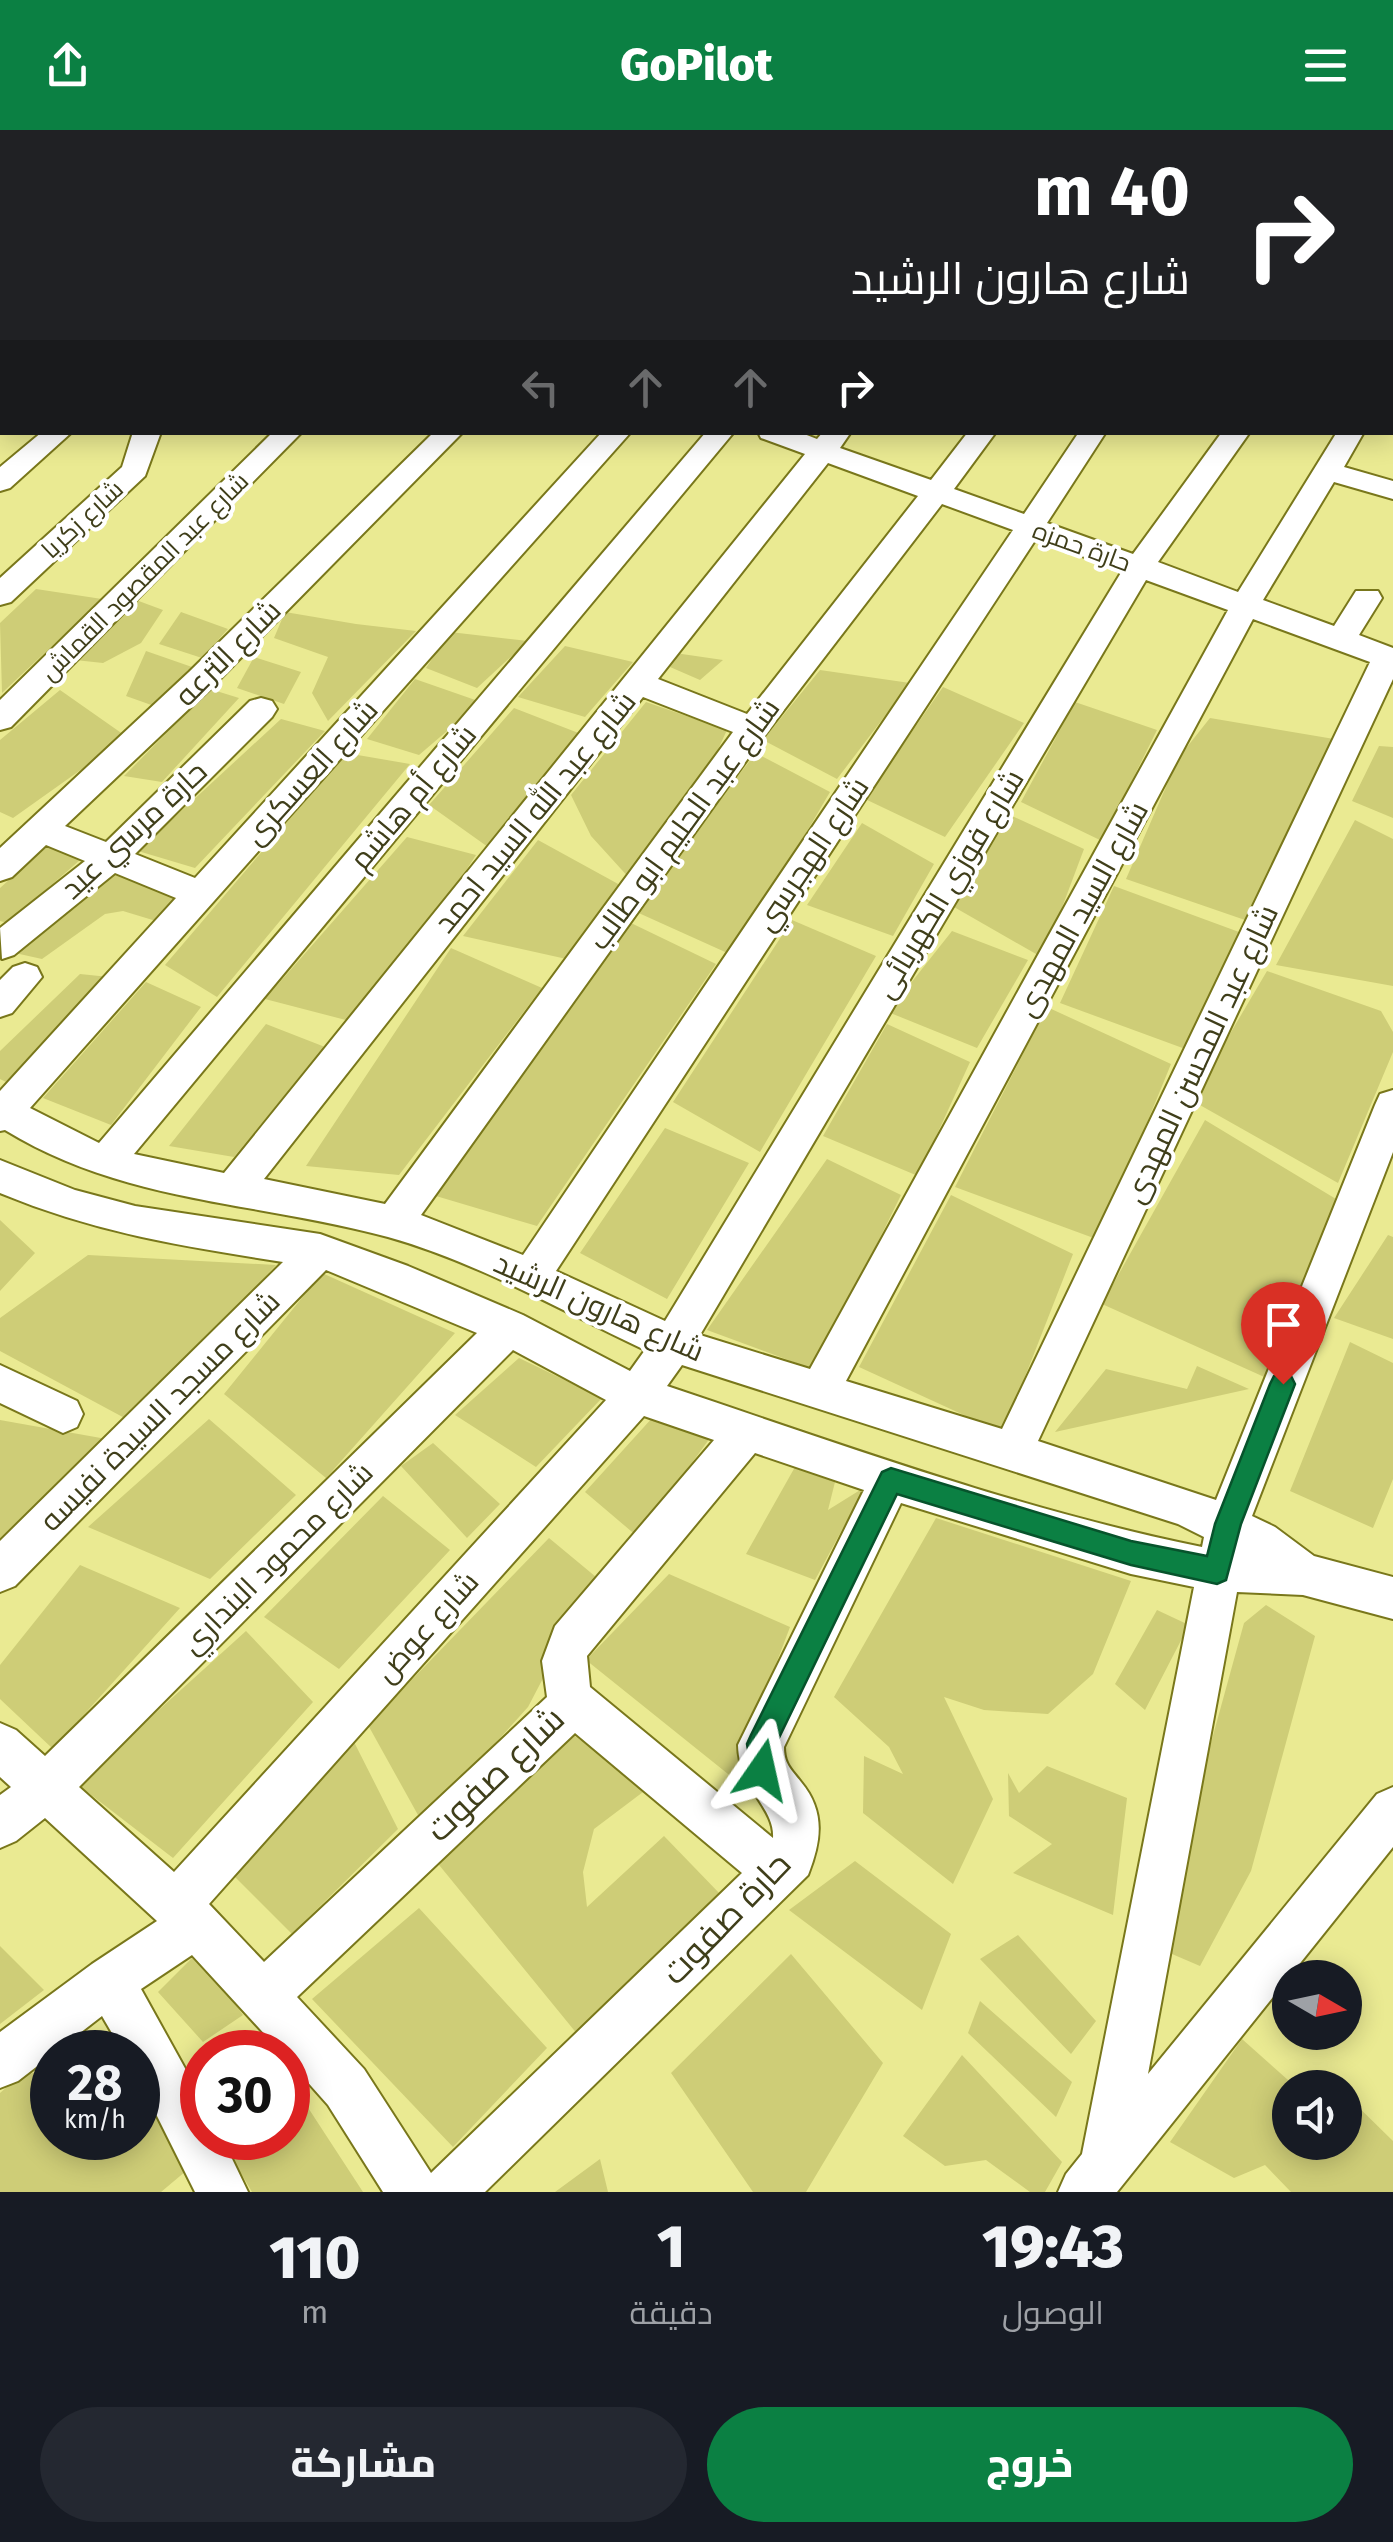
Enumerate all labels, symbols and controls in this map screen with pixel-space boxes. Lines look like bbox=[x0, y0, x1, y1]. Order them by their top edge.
icon: share bbox=[40, 38, 95, 93]
text: GoPilot bbox=[620, 38, 773, 92]
icon: menu bbox=[1298, 38, 1353, 93]
text: 40 m bbox=[1034, 150, 1190, 234]
icon: right bbox=[1225, 170, 1355, 300]
text: شارع هارون الرشيد bbox=[851, 252, 1190, 306]
icon: left bbox=[513, 360, 568, 415]
icon: ahead bbox=[618, 360, 673, 415]
icon: ahead bbox=[723, 360, 778, 415]
icon: right bbox=[828, 360, 883, 415]
street label: شارع عبد المقصود القماش bbox=[34, 466, 256, 688]
street label: شارع زكريا bbox=[36, 474, 130, 566]
street label: حارة حمزه bbox=[1029, 515, 1135, 578]
street label: شارع الترعه bbox=[167, 592, 290, 715]
street label: شارع عبد الله السيد احمد bbox=[425, 683, 645, 941]
street label: شارع عبد الحليم ابو طالب bbox=[581, 691, 789, 958]
street label: شارع العسكرى bbox=[236, 692, 387, 853]
street label: شارع أم هاشم bbox=[341, 717, 486, 878]
street label: حارة مرسي عيد bbox=[54, 753, 217, 910]
street label: شارع فوزي الكهربائى bbox=[866, 763, 1036, 1008]
street label: شارع الهجرسي bbox=[747, 770, 880, 940]
street label: شارع السيد المهدى bbox=[1008, 795, 1158, 1024]
street label: شارع عبد المحسن المهدى bbox=[1116, 899, 1288, 1210]
street label: شارع هارون الرشيد bbox=[488, 1245, 710, 1371]
pin bbox=[1241, 1282, 1326, 1385]
street label: شارع مسجد السيدة نفيسه bbox=[32, 1283, 289, 1540]
icon: arrive bbox=[1256, 1297, 1311, 1352]
street label: شارع محمود البنداري bbox=[174, 1455, 384, 1665]
street label: شارع عوض bbox=[368, 1564, 488, 1691]
street label: شارع صفوت bbox=[417, 1698, 574, 1852]
position arrow bbox=[710, 1718, 814, 1822]
street label: حارة صفوت bbox=[653, 1843, 799, 1993]
north arrow bbox=[1272, 1960, 1362, 2050]
map controls bbox=[1272, 1960, 1362, 2160]
speed limit sign: 30 bbox=[180, 2030, 310, 2160]
text: 28 bbox=[68, 2053, 122, 2113]
button: sound bbox=[1272, 2070, 1362, 2160]
text: km/h bbox=[64, 2105, 126, 2135]
text: 1 bbox=[657, 2211, 685, 2283]
text: 19:43 bbox=[982, 2211, 1124, 2283]
text: 110 bbox=[269, 2222, 360, 2294]
text: m bbox=[301, 2293, 329, 2331]
text: دقيقة bbox=[630, 2294, 713, 2332]
text: الوصول bbox=[1002, 2294, 1104, 2332]
button: مشاركة bbox=[40, 2407, 687, 2522]
button: خروج bbox=[707, 2407, 1353, 2522]

